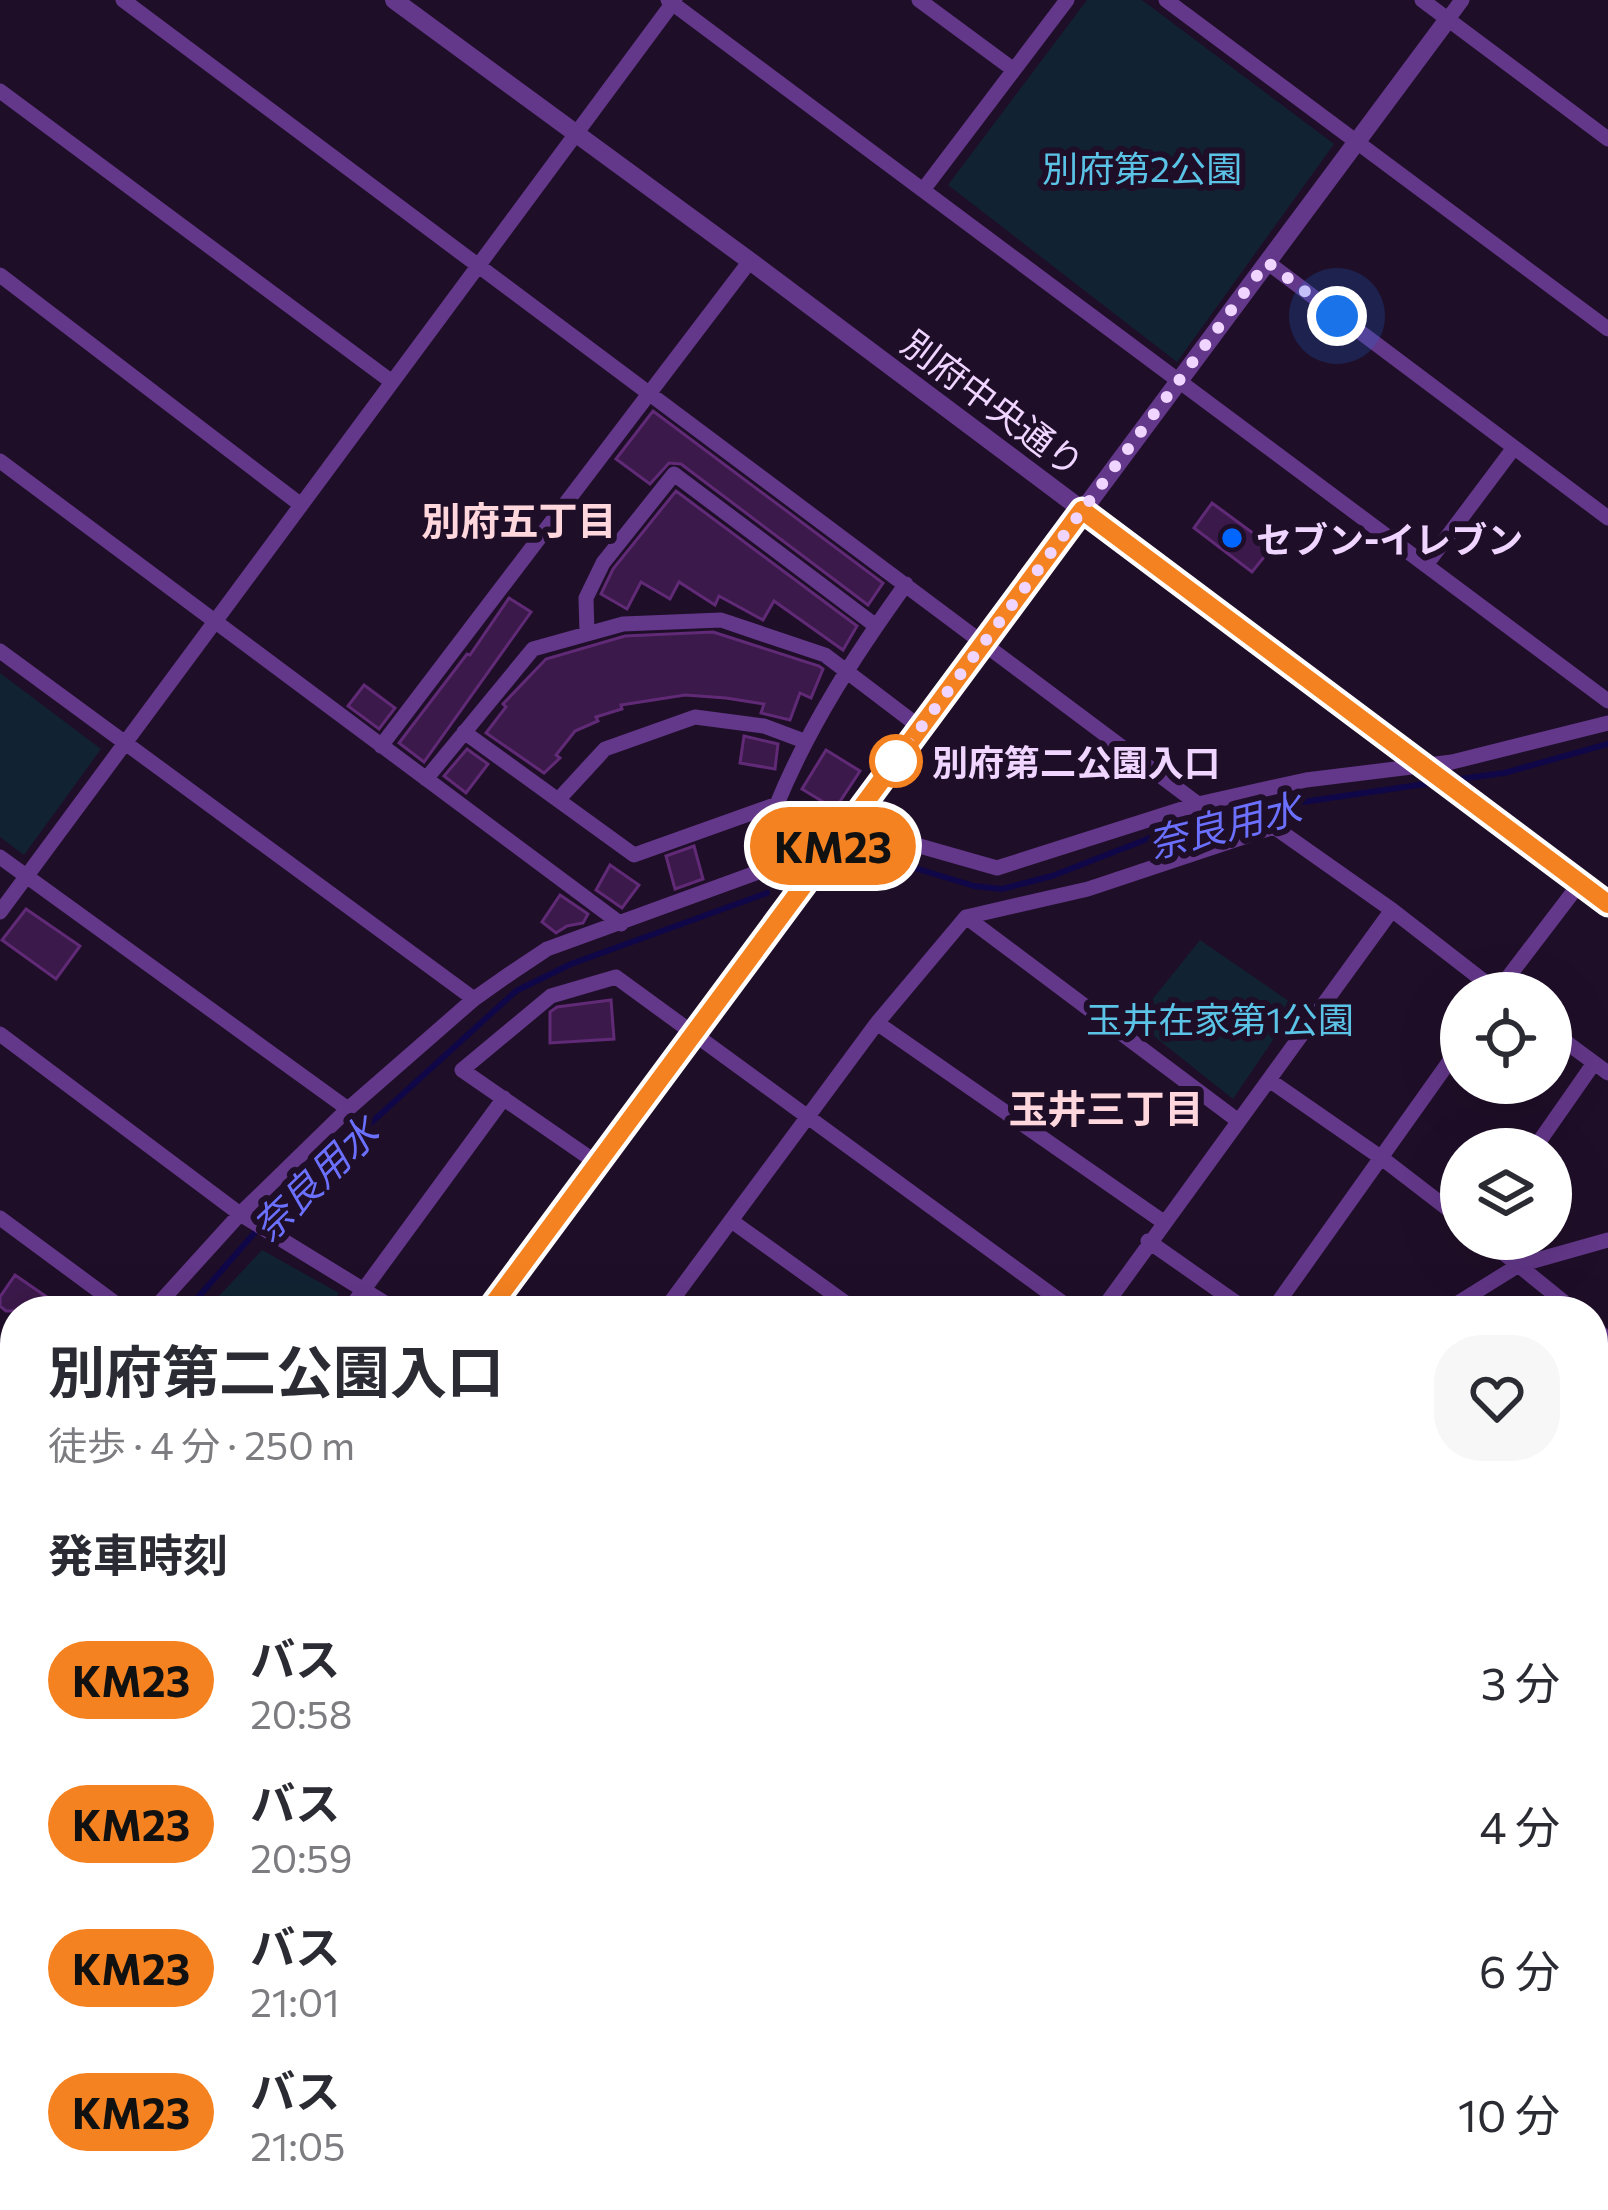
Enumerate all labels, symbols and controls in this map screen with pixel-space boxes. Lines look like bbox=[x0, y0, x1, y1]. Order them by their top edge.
park label: 別府第2公園 bbox=[1042, 145, 1242, 189]
your location bbox=[1307, 286, 1367, 346]
street label: 別府中央通り bbox=[895, 319, 1093, 485]
district label: 別府五丁目 bbox=[421, 495, 617, 543]
place label: セブン-イレブン bbox=[1256, 516, 1523, 560]
marker: セブン-イレブン bbox=[1219, 525, 1245, 551]
marker: 別府第二公園入口 bbox=[871, 736, 921, 786]
place label: 別府第二公園入口 bbox=[932, 739, 1220, 783]
water label: 奈良用水 bbox=[1143, 781, 1309, 866]
line badge: KM23 bbox=[749, 807, 917, 885]
text: KM23 bbox=[774, 820, 892, 872]
map controls bbox=[1440, 972, 1572, 1260]
button: locate bbox=[1440, 972, 1572, 1104]
park label: 玉井在家第1公園 bbox=[1086, 996, 1354, 1040]
district label: 玉井三丁目 bbox=[1008, 1083, 1204, 1131]
water label: 奈良用水 bbox=[241, 1104, 390, 1249]
button: layers bbox=[1440, 1128, 1572, 1260]
text: 別府第二公園入口 bbox=[48, 1335, 504, 1405]
button: heart bbox=[1434, 1335, 1560, 1461]
text: 徒歩 · 4 分 · 250 m bbox=[48, 1420, 355, 1468]
text: 発車時刻 bbox=[48, 1526, 228, 1581]
text: バス bbox=[250, 1630, 340, 1685]
text: KM23 bbox=[72, 1654, 190, 1706]
text: 3 分 bbox=[1481, 1654, 1560, 1709]
text: 20:58 bbox=[250, 1689, 352, 1737]
text: バス bbox=[250, 1774, 340, 1829]
text: KM23 bbox=[72, 1798, 190, 1850]
text: 4 分 bbox=[1479, 1798, 1560, 1853]
text: 20:59 bbox=[250, 1833, 352, 1881]
text: バス bbox=[250, 1918, 340, 1973]
text: KM23 bbox=[72, 1942, 190, 1994]
text: 6 分 bbox=[1479, 1942, 1560, 1997]
text: 21:01 bbox=[250, 1977, 340, 2025]
text: バス bbox=[250, 2062, 340, 2117]
text: KM23 bbox=[72, 2086, 190, 2138]
text: 10 分 bbox=[1458, 2086, 1560, 2141]
text: 21:05 bbox=[250, 2121, 346, 2169]

